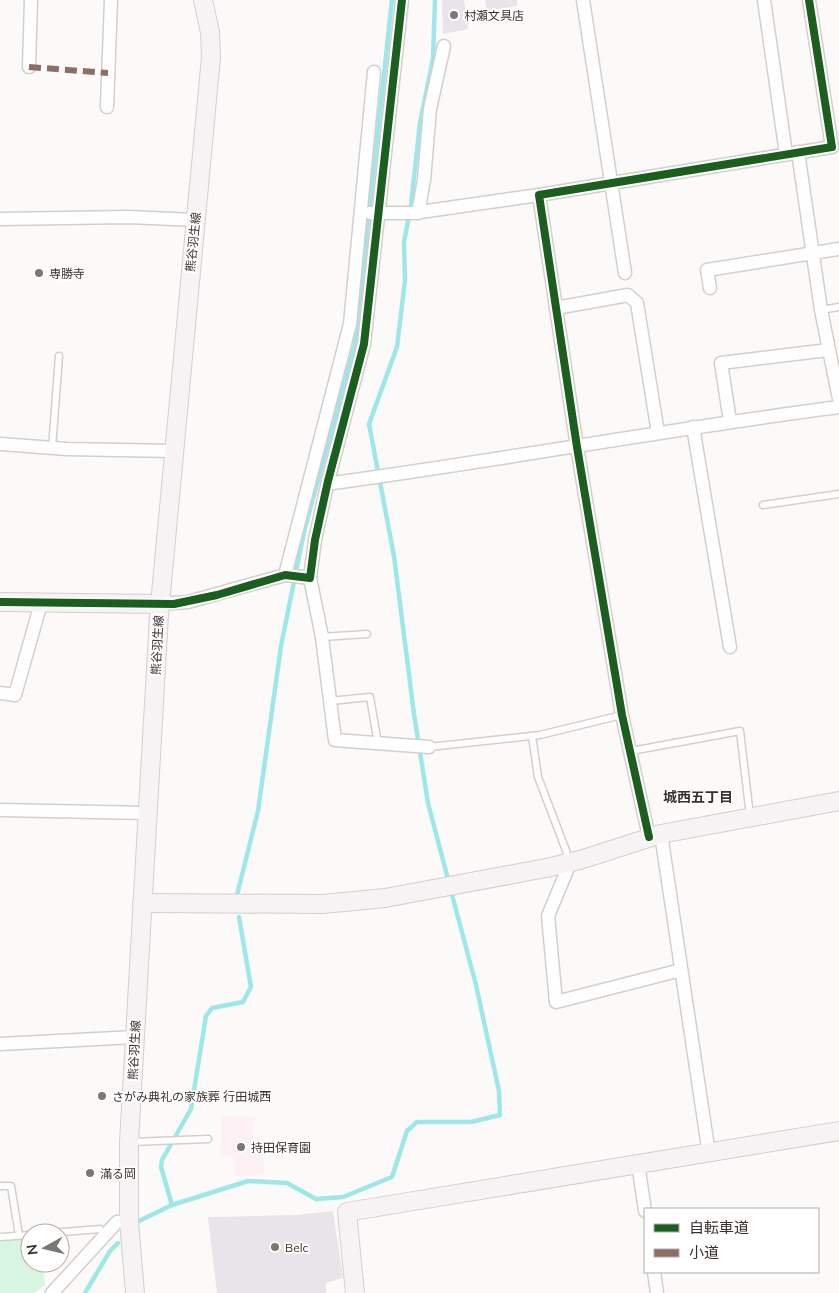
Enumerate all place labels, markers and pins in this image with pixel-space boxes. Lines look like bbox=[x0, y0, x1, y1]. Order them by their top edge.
place label: 村瀬文具店 bbox=[464, 8, 524, 23]
marker: 村瀬文具店 bbox=[448, 9, 460, 21]
place label: 専勝寺 bbox=[49, 266, 85, 281]
marker: 専勝寺 bbox=[33, 267, 45, 279]
place label: さがみ典礼の家族葬 行田城西 bbox=[112, 1089, 271, 1104]
marker: さがみ典礼の家族葬 行田城西 bbox=[96, 1090, 108, 1102]
place label: 持田保育園 bbox=[251, 1140, 311, 1155]
marker: 持田保育園 bbox=[235, 1141, 247, 1153]
place label: 滿る岡 bbox=[100, 1166, 136, 1181]
marker: 滿る岡 bbox=[84, 1167, 96, 1179]
place label: Belc bbox=[285, 1240, 309, 1255]
marker: Belc bbox=[269, 1241, 281, 1253]

